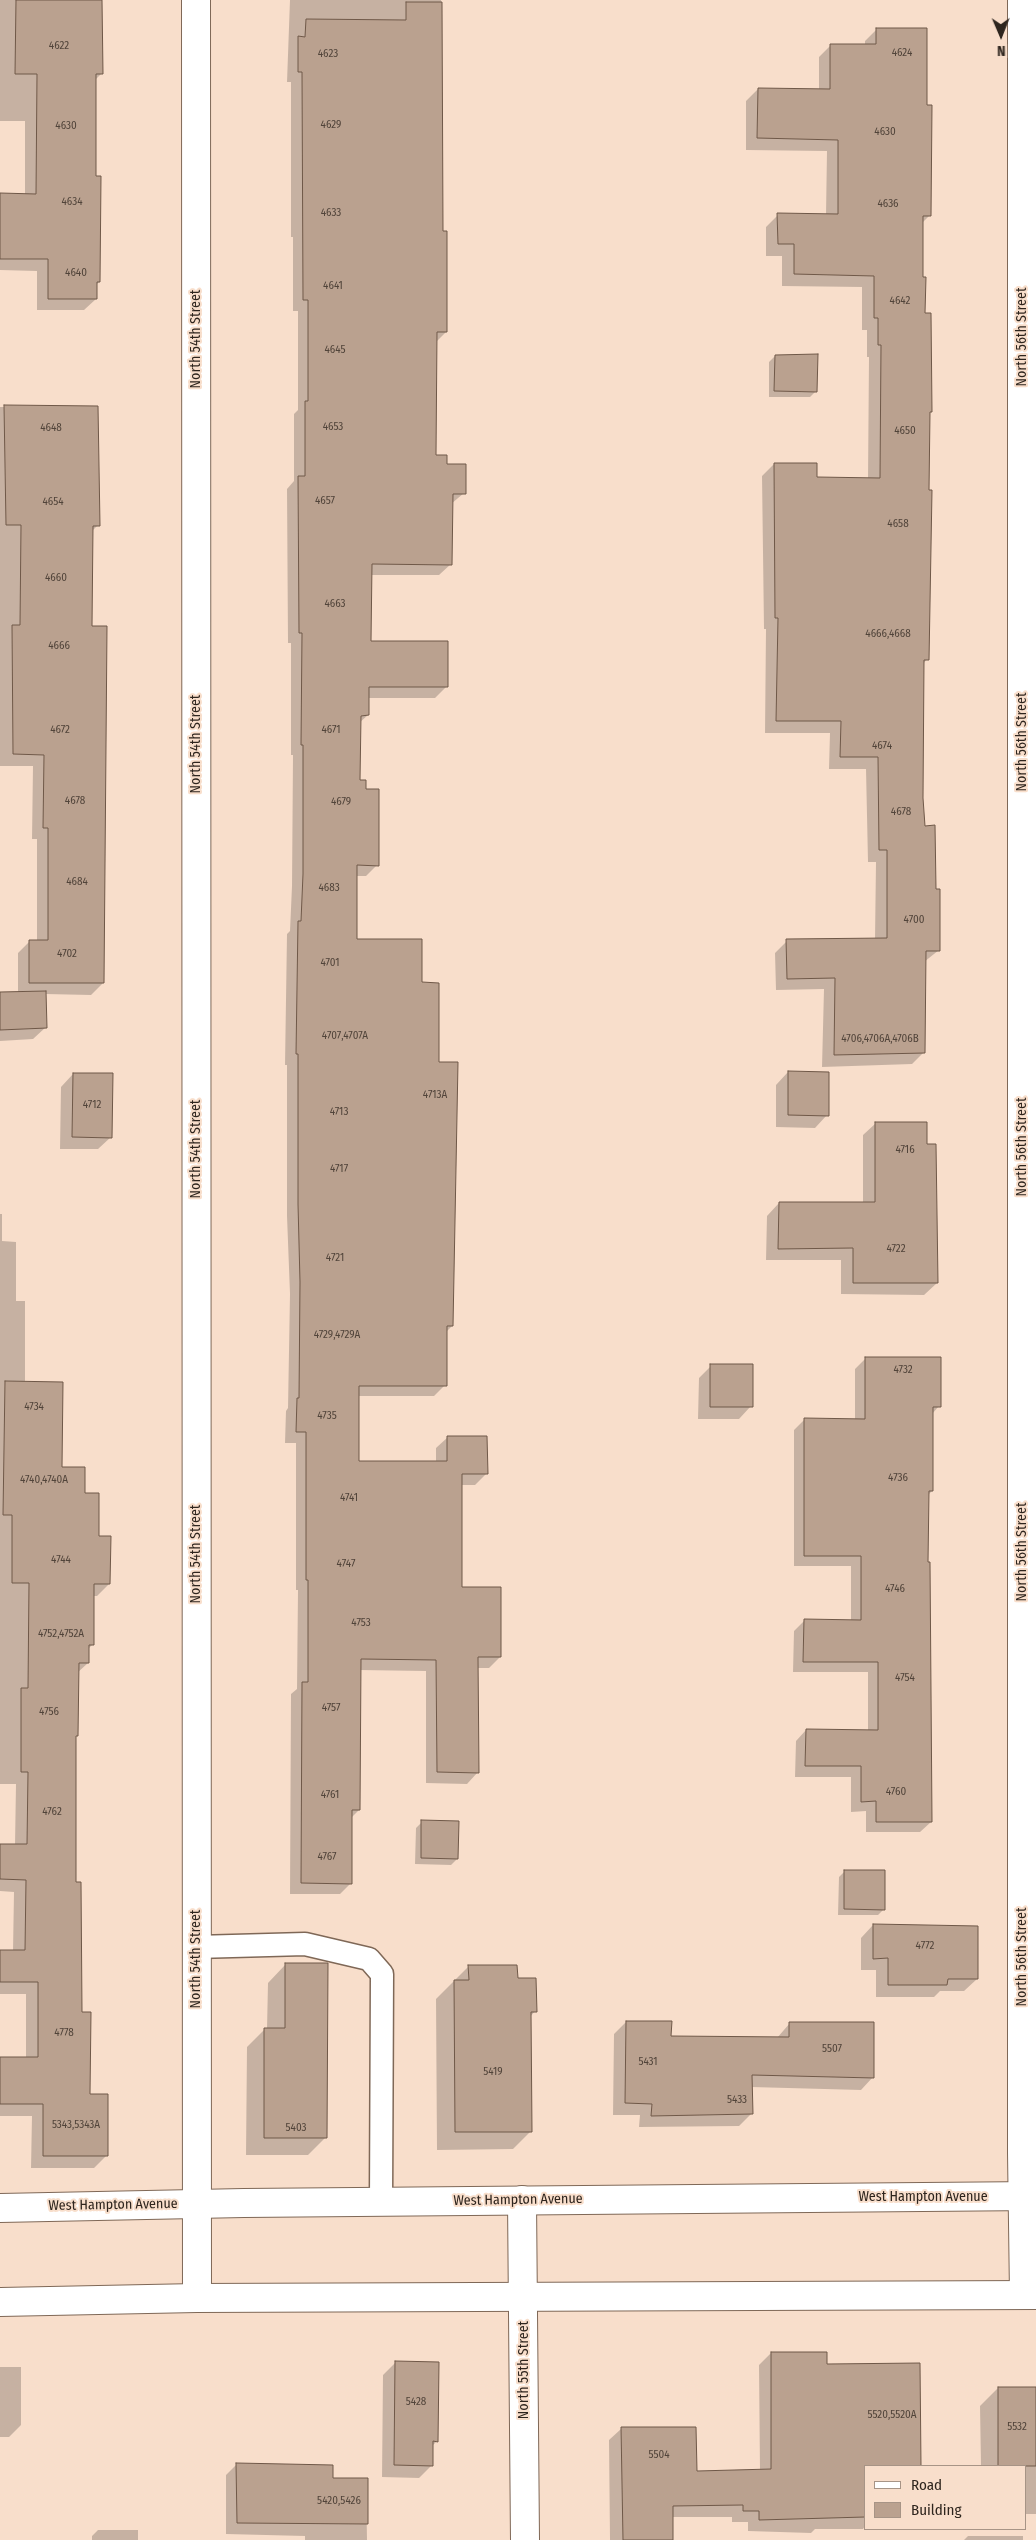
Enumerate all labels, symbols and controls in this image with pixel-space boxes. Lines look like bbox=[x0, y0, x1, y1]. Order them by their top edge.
north arrow bbox=[976, 10, 1026, 60]
house number: 4622 bbox=[49, 39, 69, 53]
text: N bbox=[997, 42, 1006, 59]
house number: 4624 bbox=[892, 46, 912, 60]
house number: 4623 bbox=[318, 47, 338, 61]
house number: 4629 bbox=[321, 118, 341, 132]
house number: 4630 bbox=[55, 119, 77, 133]
house number: 4630 bbox=[874, 125, 896, 139]
house number: 4634 bbox=[62, 195, 82, 209]
house number: 4636 bbox=[877, 197, 899, 211]
house number: 4633 bbox=[321, 206, 341, 220]
house number: 4640 bbox=[65, 266, 87, 280]
house number: 4641 bbox=[323, 279, 343, 293]
street label: North 56th Street bbox=[1014, 287, 1030, 387]
street label: North 54th Street bbox=[188, 290, 204, 388]
house number: 4642 bbox=[890, 294, 910, 308]
house number: 4645 bbox=[324, 343, 346, 357]
house number: 4653 bbox=[323, 420, 343, 434]
house number: 4648 bbox=[40, 421, 62, 435]
house number: 4650 bbox=[894, 424, 916, 438]
house number: 4657 bbox=[315, 494, 335, 508]
house number: 4654 bbox=[42, 495, 64, 509]
house number: 4658 bbox=[887, 517, 909, 531]
house number: 4660 bbox=[45, 571, 67, 585]
house number: 4663 bbox=[324, 597, 346, 611]
house number: 4666,4668 bbox=[865, 627, 911, 641]
house number: 4666 bbox=[48, 639, 70, 653]
street label: North 56th Street bbox=[1014, 692, 1030, 792]
street label: North 54th Street bbox=[188, 695, 204, 793]
house number: 4672 bbox=[50, 723, 70, 737]
house number: 4671 bbox=[321, 723, 341, 737]
house number: 4674 bbox=[872, 739, 892, 753]
house number: 4678 bbox=[65, 794, 85, 808]
house number: 4679 bbox=[331, 795, 351, 809]
house number: 4678 bbox=[891, 805, 911, 819]
house number: 4684 bbox=[66, 875, 88, 889]
house number: 4683 bbox=[318, 881, 340, 895]
house number: 4700 bbox=[904, 913, 924, 927]
house number: 4702 bbox=[57, 947, 77, 961]
house number: 4701 bbox=[320, 956, 340, 970]
house number: 4707,4707A bbox=[322, 1029, 368, 1043]
house number: 4706,4706A,4706B bbox=[841, 1032, 919, 1046]
house number: 4713A bbox=[423, 1088, 447, 1102]
street label: North 56th Street bbox=[1014, 1097, 1030, 1197]
house number: 4712 bbox=[83, 1098, 101, 1112]
street label: North 54th Street bbox=[188, 1100, 204, 1198]
house number: 4713 bbox=[330, 1105, 348, 1119]
house number: 4716 bbox=[895, 1143, 915, 1157]
house number: 4717 bbox=[330, 1162, 348, 1176]
house number: 4722 bbox=[886, 1242, 906, 1256]
house number: 4721 bbox=[326, 1251, 344, 1265]
house number: 4729,4729A bbox=[314, 1328, 360, 1342]
house number: 4732 bbox=[893, 1363, 913, 1377]
house number: 4734 bbox=[24, 1400, 44, 1414]
house number: 4735 bbox=[317, 1409, 337, 1423]
house number: 4736 bbox=[888, 1471, 908, 1485]
house number: 4740,4740A bbox=[20, 1473, 68, 1487]
house number: 4741 bbox=[340, 1491, 358, 1505]
street label: North 56th Street bbox=[1014, 1502, 1030, 1602]
street label: North 54th Street bbox=[188, 1505, 204, 1603]
house number: 4744 bbox=[51, 1553, 71, 1567]
house number: 4747 bbox=[337, 1557, 355, 1571]
house number: 4746 bbox=[885, 1582, 905, 1596]
house number: 4753 bbox=[351, 1616, 371, 1630]
house number: 4752,4752A bbox=[38, 1627, 84, 1641]
house number: 4754 bbox=[895, 1671, 915, 1685]
house number: 4757 bbox=[322, 1701, 340, 1715]
house number: 4756 bbox=[39, 1705, 59, 1719]
house number: 4760 bbox=[886, 1785, 906, 1799]
house number: 4761 bbox=[321, 1788, 339, 1802]
house number: 4762 bbox=[42, 1805, 62, 1819]
house number: 4767 bbox=[317, 1850, 337, 1864]
street label: North 56th Street bbox=[1014, 1907, 1030, 2007]
street label: North 54th Street bbox=[188, 1910, 204, 2008]
house number: 4772 bbox=[916, 1939, 934, 1953]
house number: 4778 bbox=[54, 2026, 74, 2040]
house number: 5507 bbox=[822, 2042, 842, 2056]
house number: 5431 bbox=[638, 2055, 658, 2069]
house number: 5419 bbox=[483, 2065, 503, 2079]
house number: 5433 bbox=[727, 2093, 747, 2107]
house number: 5343,5343A bbox=[52, 2118, 100, 2132]
house number: 5403 bbox=[286, 2121, 306, 2135]
street label: West Hampton Avenue bbox=[858, 2189, 988, 2205]
street label: West Hampton Avenue bbox=[453, 2190, 583, 2210]
street label: West Hampton Avenue bbox=[48, 2195, 178, 2215]
street label: North 55th Street bbox=[516, 2321, 532, 2419]
house number: 5428 bbox=[406, 2395, 426, 2409]
house number: 5520,5520A bbox=[867, 2408, 917, 2422]
house number: 5532 bbox=[1007, 2420, 1027, 2434]
house number: 5504 bbox=[648, 2448, 670, 2462]
legend bbox=[864, 2465, 1026, 2530]
text: Road bbox=[911, 2476, 942, 2494]
house number: 5420,5426 bbox=[317, 2494, 361, 2508]
text: Building bbox=[911, 2501, 962, 2519]

